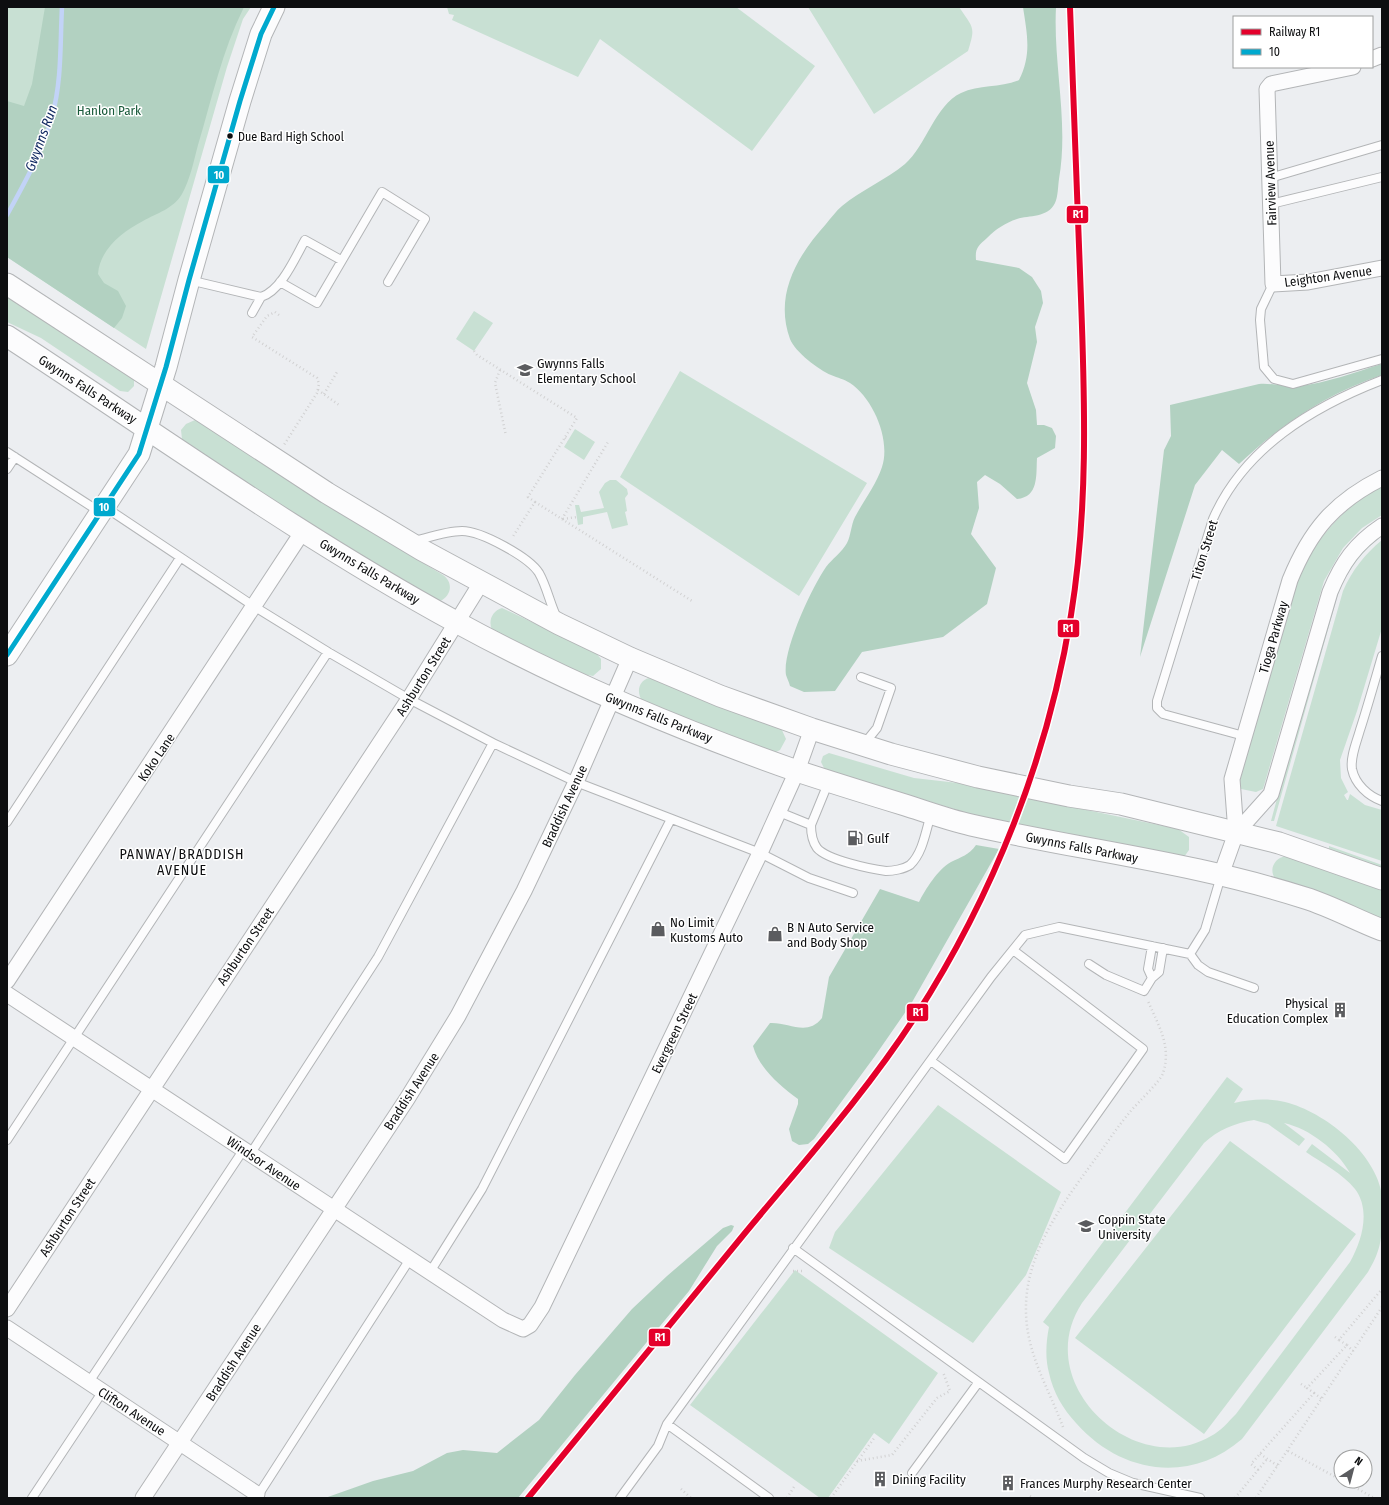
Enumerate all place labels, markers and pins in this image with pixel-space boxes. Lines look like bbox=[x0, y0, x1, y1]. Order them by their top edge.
place label: Due Bard High School bbox=[238, 130, 344, 144]
marker: Due Bard High School bbox=[225, 131, 235, 141]
place label: Gwynns Falls Elementary School bbox=[537, 356, 637, 386]
school or university icon: Gwynns Falls Elementary School bbox=[516, 361, 534, 379]
fuel station icon: Gulf bbox=[846, 829, 864, 847]
place label: Gulf bbox=[867, 831, 890, 846]
place label: No Limit Kustoms Auto bbox=[670, 915, 743, 945]
shop icon: No Limit Kustoms Auto bbox=[649, 920, 667, 938]
place label: B N Auto Service and Body Shop bbox=[787, 920, 874, 950]
shop icon: B N Auto Service and Body Shop bbox=[766, 925, 784, 943]
place label: Physical Education Complex bbox=[1227, 996, 1329, 1026]
building icon: Physical Education Complex bbox=[1331, 1001, 1349, 1019]
place label: Coppin State University bbox=[1098, 1212, 1166, 1242]
school or university icon: Coppin State University bbox=[1077, 1217, 1095, 1235]
building icon: Dining Facility bbox=[871, 1470, 889, 1488]
place label: Dining Facility bbox=[892, 1472, 966, 1487]
building icon: Frances Murphy Research Center bbox=[999, 1474, 1017, 1492]
place label: Frances Murphy Research Center bbox=[1020, 1476, 1192, 1491]

